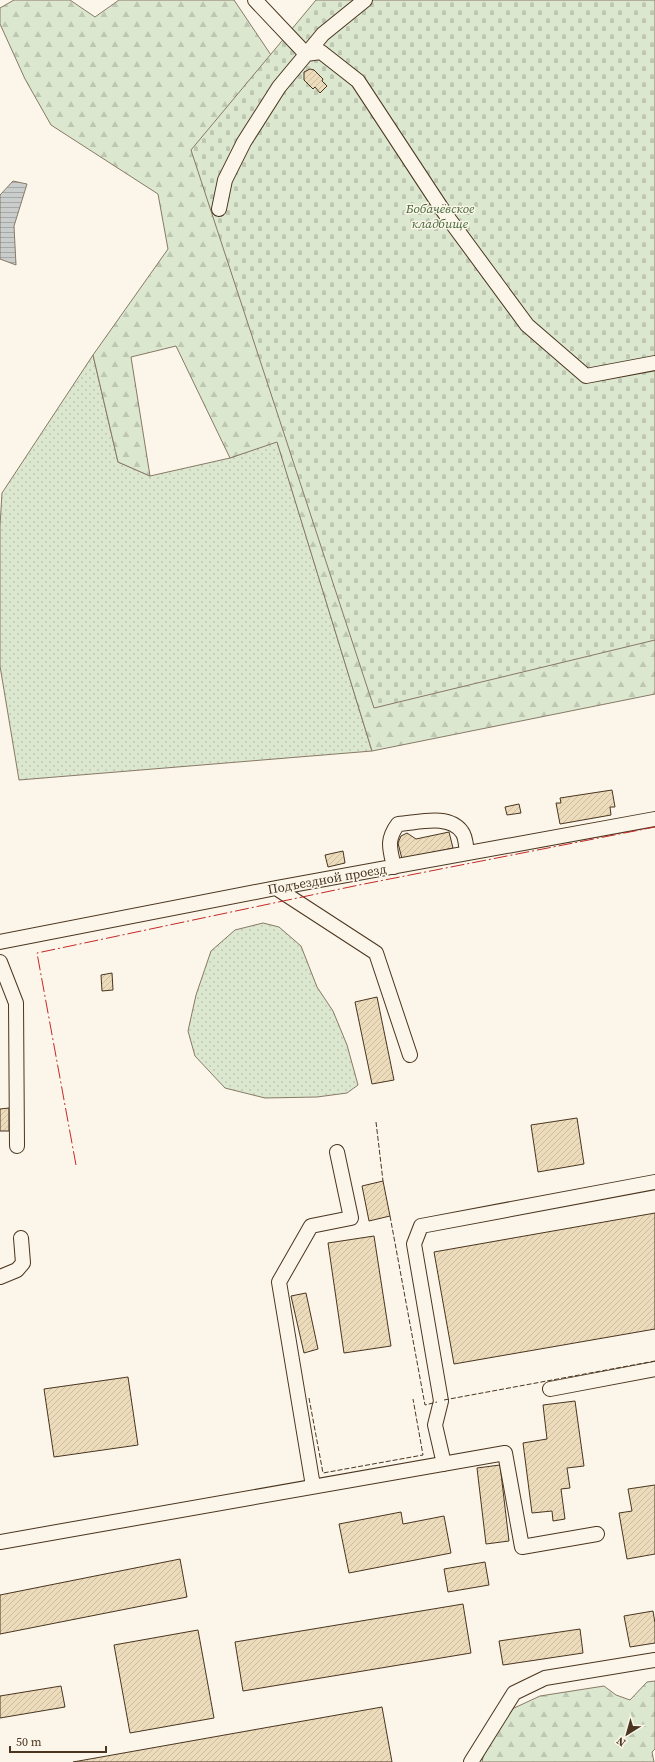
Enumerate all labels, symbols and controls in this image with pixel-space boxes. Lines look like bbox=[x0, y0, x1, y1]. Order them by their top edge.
park label: Бобачёвское кладбище bbox=[405, 200, 475, 232]
street label: Подъездной проезд bbox=[266, 860, 388, 898]
north arrow bbox=[607, 1714, 647, 1754]
scale bar bbox=[10, 1728, 106, 1754]
text: N bbox=[614, 1733, 629, 1750]
text: 50 m bbox=[16, 1734, 42, 1750]

